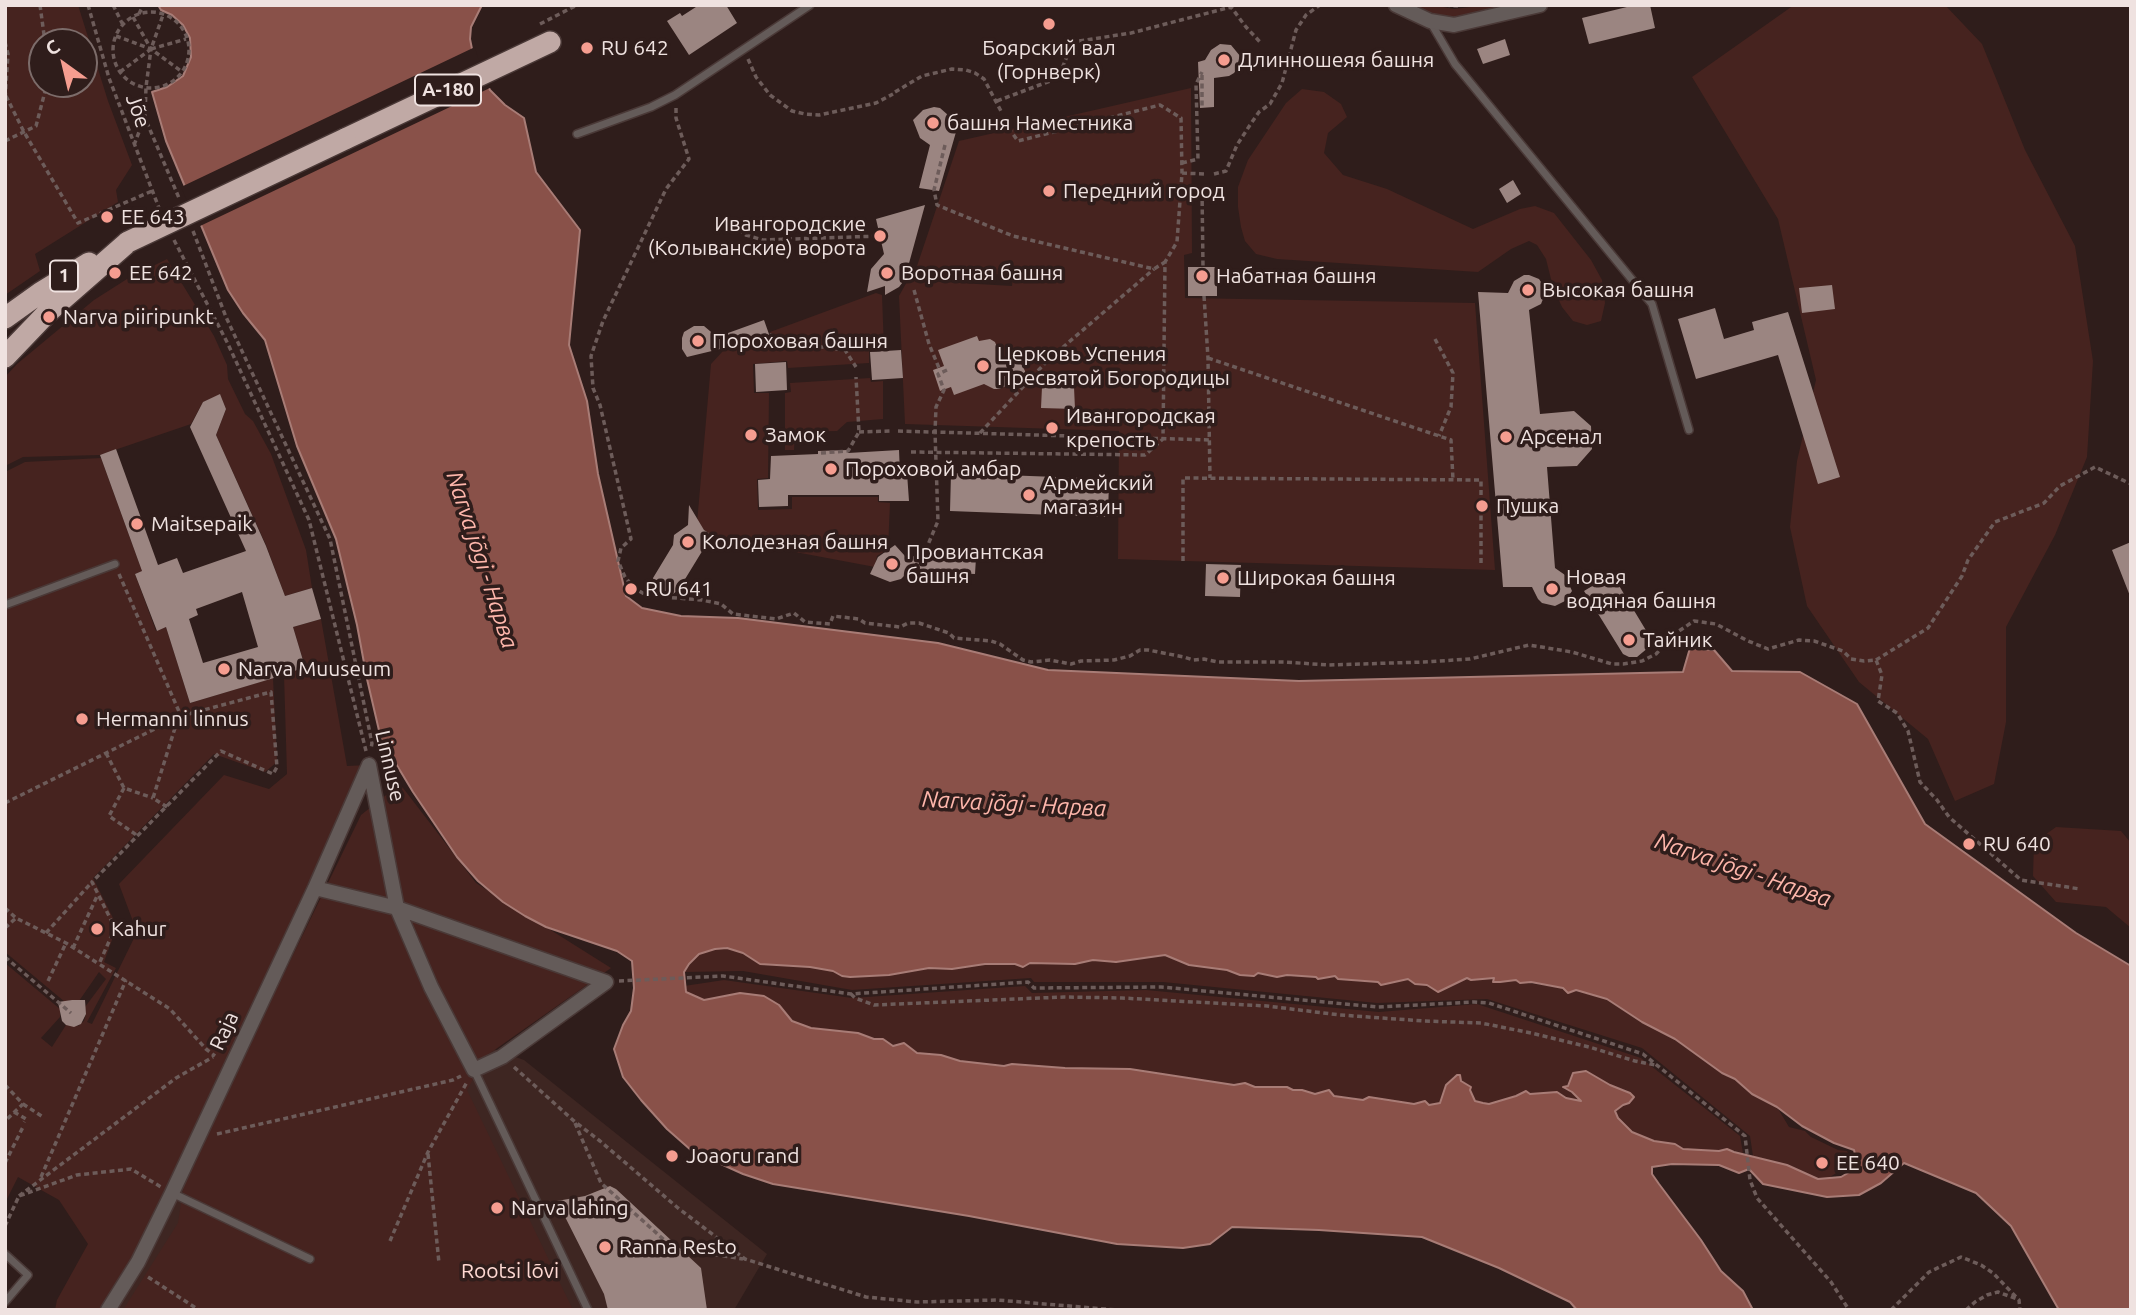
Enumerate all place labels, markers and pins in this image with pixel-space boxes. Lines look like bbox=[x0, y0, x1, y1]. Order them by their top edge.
marker: Боярский вал (Горнверк) bbox=[1041, 16, 1057, 32]
place label: RU 642 bbox=[601, 35, 669, 61]
place label: Боярский вал (Горнверк) bbox=[982, 35, 1116, 85]
marker: RU 642 bbox=[579, 40, 595, 56]
place label: Длинношеяя башня bbox=[1238, 47, 1434, 73]
marker: Длинношеяя башня bbox=[1216, 52, 1232, 68]
place label: башня Наместника bbox=[947, 110, 1133, 136]
marker: башня Наместника bbox=[925, 115, 941, 131]
place label: Передний город bbox=[1063, 178, 1225, 204]
marker: Передний город bbox=[1041, 183, 1057, 199]
place label: EE 643 bbox=[121, 204, 185, 230]
marker: EE 643 bbox=[99, 209, 115, 225]
place label: Ивангородские (Колыванские) ворота bbox=[648, 211, 866, 261]
marker: Ивангородские (Колыванские) ворота bbox=[872, 228, 888, 244]
place label: EE 642 bbox=[129, 260, 193, 286]
place label: Воротная башня bbox=[901, 260, 1063, 286]
place label: Набатная башня bbox=[1216, 263, 1377, 289]
marker: EE 642 bbox=[107, 265, 123, 281]
marker: Воротная башня bbox=[879, 265, 895, 281]
marker: Набатная башня bbox=[1194, 268, 1210, 284]
place label: Высокая башня bbox=[1542, 277, 1694, 303]
marker: Высокая башня bbox=[1520, 282, 1536, 298]
place label: Narva piiripunkt bbox=[63, 304, 214, 330]
marker: Narva piiripunkt bbox=[41, 309, 57, 325]
place label: Пороховая башня bbox=[712, 328, 888, 354]
marker: Пороховая башня bbox=[690, 333, 706, 349]
place label: Церковь Успения Пресвятой Богородицы bbox=[997, 341, 1230, 391]
marker: Церковь Успения Пресвятой Богородицы bbox=[975, 358, 991, 374]
place label: Ивангородская крепость bbox=[1066, 403, 1216, 453]
marker: Ивангородская крепость bbox=[1044, 420, 1060, 436]
place label: Замок bbox=[765, 422, 826, 448]
place label: Арсенал bbox=[1520, 424, 1603, 450]
marker: Замок bbox=[743, 427, 759, 443]
marker: Арсенал bbox=[1498, 429, 1514, 445]
place label: Пороховой амбар bbox=[845, 456, 1021, 482]
marker: Пороховой амбар bbox=[823, 461, 839, 477]
place label: Армейский магазин bbox=[1043, 470, 1154, 520]
marker: Армейский магазин bbox=[1021, 487, 1037, 503]
place label: Пушка bbox=[1496, 493, 1559, 519]
marker: Пушка bbox=[1474, 498, 1490, 514]
place label: Maitsepaik bbox=[151, 511, 253, 537]
marker: Maitsepaik bbox=[129, 516, 145, 532]
place label: Колодезная башня bbox=[702, 529, 888, 555]
marker: Колодезная башня bbox=[680, 534, 696, 550]
place label: Провиантская башня bbox=[906, 539, 1044, 589]
marker: Провиантская башня bbox=[884, 556, 900, 572]
place label: Новая водяная башня bbox=[1566, 564, 1716, 614]
place label: Широкая башня bbox=[1237, 565, 1396, 591]
marker: Широкая башня bbox=[1215, 570, 1231, 586]
place label: RU 641 bbox=[645, 576, 713, 602]
marker: RU 641 bbox=[623, 581, 639, 597]
marker: Новая водяная башня bbox=[1544, 581, 1560, 597]
place label: Тайник bbox=[1643, 627, 1713, 653]
marker: Тайник bbox=[1621, 632, 1637, 648]
place label: Narva Muuseum bbox=[238, 656, 391, 682]
marker: Narva Muuseum bbox=[216, 661, 232, 677]
place label: Hermanni linnus bbox=[96, 706, 249, 732]
marker: Hermanni linnus bbox=[74, 711, 90, 727]
place label: RU 640 bbox=[1983, 831, 2051, 857]
marker: RU 640 bbox=[1961, 836, 1977, 852]
place label: Kahur bbox=[111, 916, 167, 942]
marker: Kahur bbox=[89, 921, 105, 937]
place label: Joaoru rand bbox=[686, 1143, 799, 1169]
marker: Joaoru rand bbox=[664, 1148, 680, 1164]
place label: EE 640 bbox=[1836, 1150, 1900, 1176]
marker: EE 640 bbox=[1814, 1155, 1830, 1171]
place label: Narva lahing bbox=[511, 1195, 629, 1221]
marker: Narva lahing bbox=[489, 1200, 505, 1216]
place label: Ranna Resto bbox=[619, 1234, 737, 1260]
marker: Ranna Resto bbox=[597, 1239, 613, 1255]

